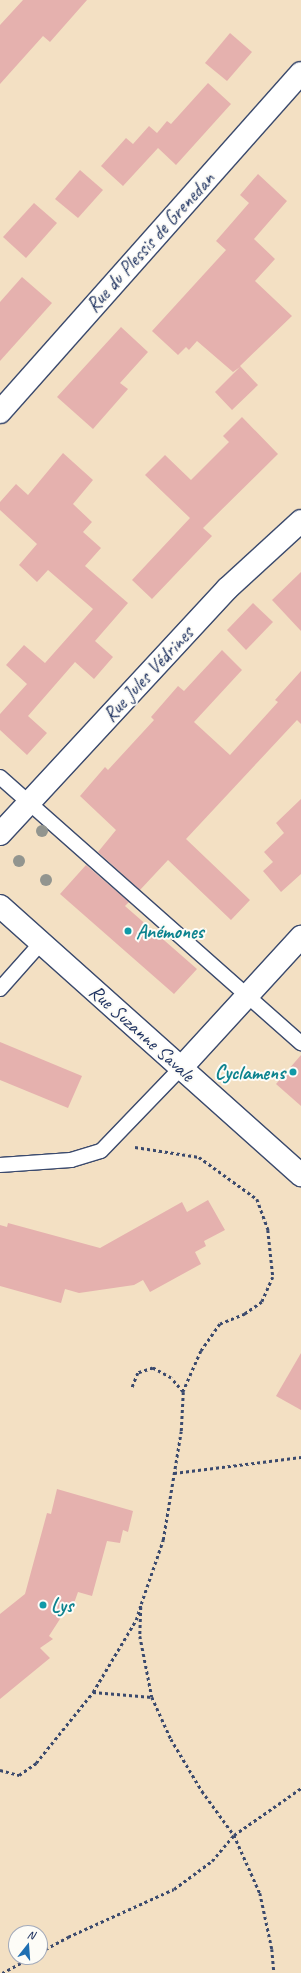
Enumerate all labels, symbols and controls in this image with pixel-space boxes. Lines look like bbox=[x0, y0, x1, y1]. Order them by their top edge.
street label: Rue du Plessis de Grenedan bbox=[81, 167, 219, 317]
street label: Rue Jules Védrines bbox=[98, 622, 198, 726]
place label: Anémones bbox=[136, 919, 204, 943]
marker: Anémones bbox=[123, 926, 133, 936]
street label: Rue Suzanne Savale bbox=[85, 980, 199, 1086]
place label: Cyclamens bbox=[215, 1060, 285, 1084]
marker: Cyclamens bbox=[288, 1067, 298, 1077]
place label: Lys bbox=[51, 1593, 73, 1617]
marker: Lys bbox=[38, 1600, 48, 1610]
north arrow bbox=[8, 1925, 48, 1965]
text: N bbox=[26, 1927, 37, 1942]

